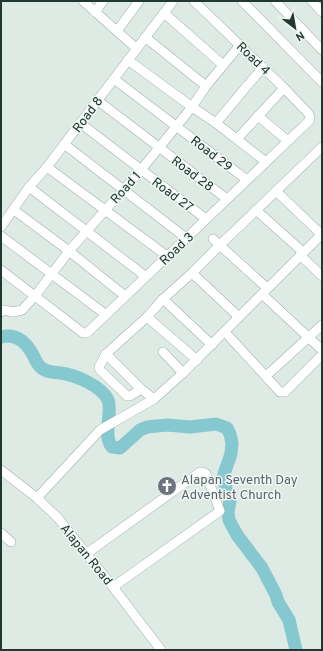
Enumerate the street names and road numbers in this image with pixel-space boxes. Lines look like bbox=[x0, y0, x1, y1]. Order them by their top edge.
street label: Road 4 bbox=[232, 39, 273, 80]
street label: Road 8 bbox=[70, 94, 107, 136]
street label: Road 29 bbox=[187, 133, 235, 176]
street label: Road 28 bbox=[167, 153, 216, 196]
street label: Road 1 bbox=[108, 169, 145, 208]
street label: Road 27 bbox=[148, 175, 196, 216]
street label: Road 3 bbox=[157, 230, 198, 269]
street label: Alapan Road bbox=[56, 521, 115, 589]

